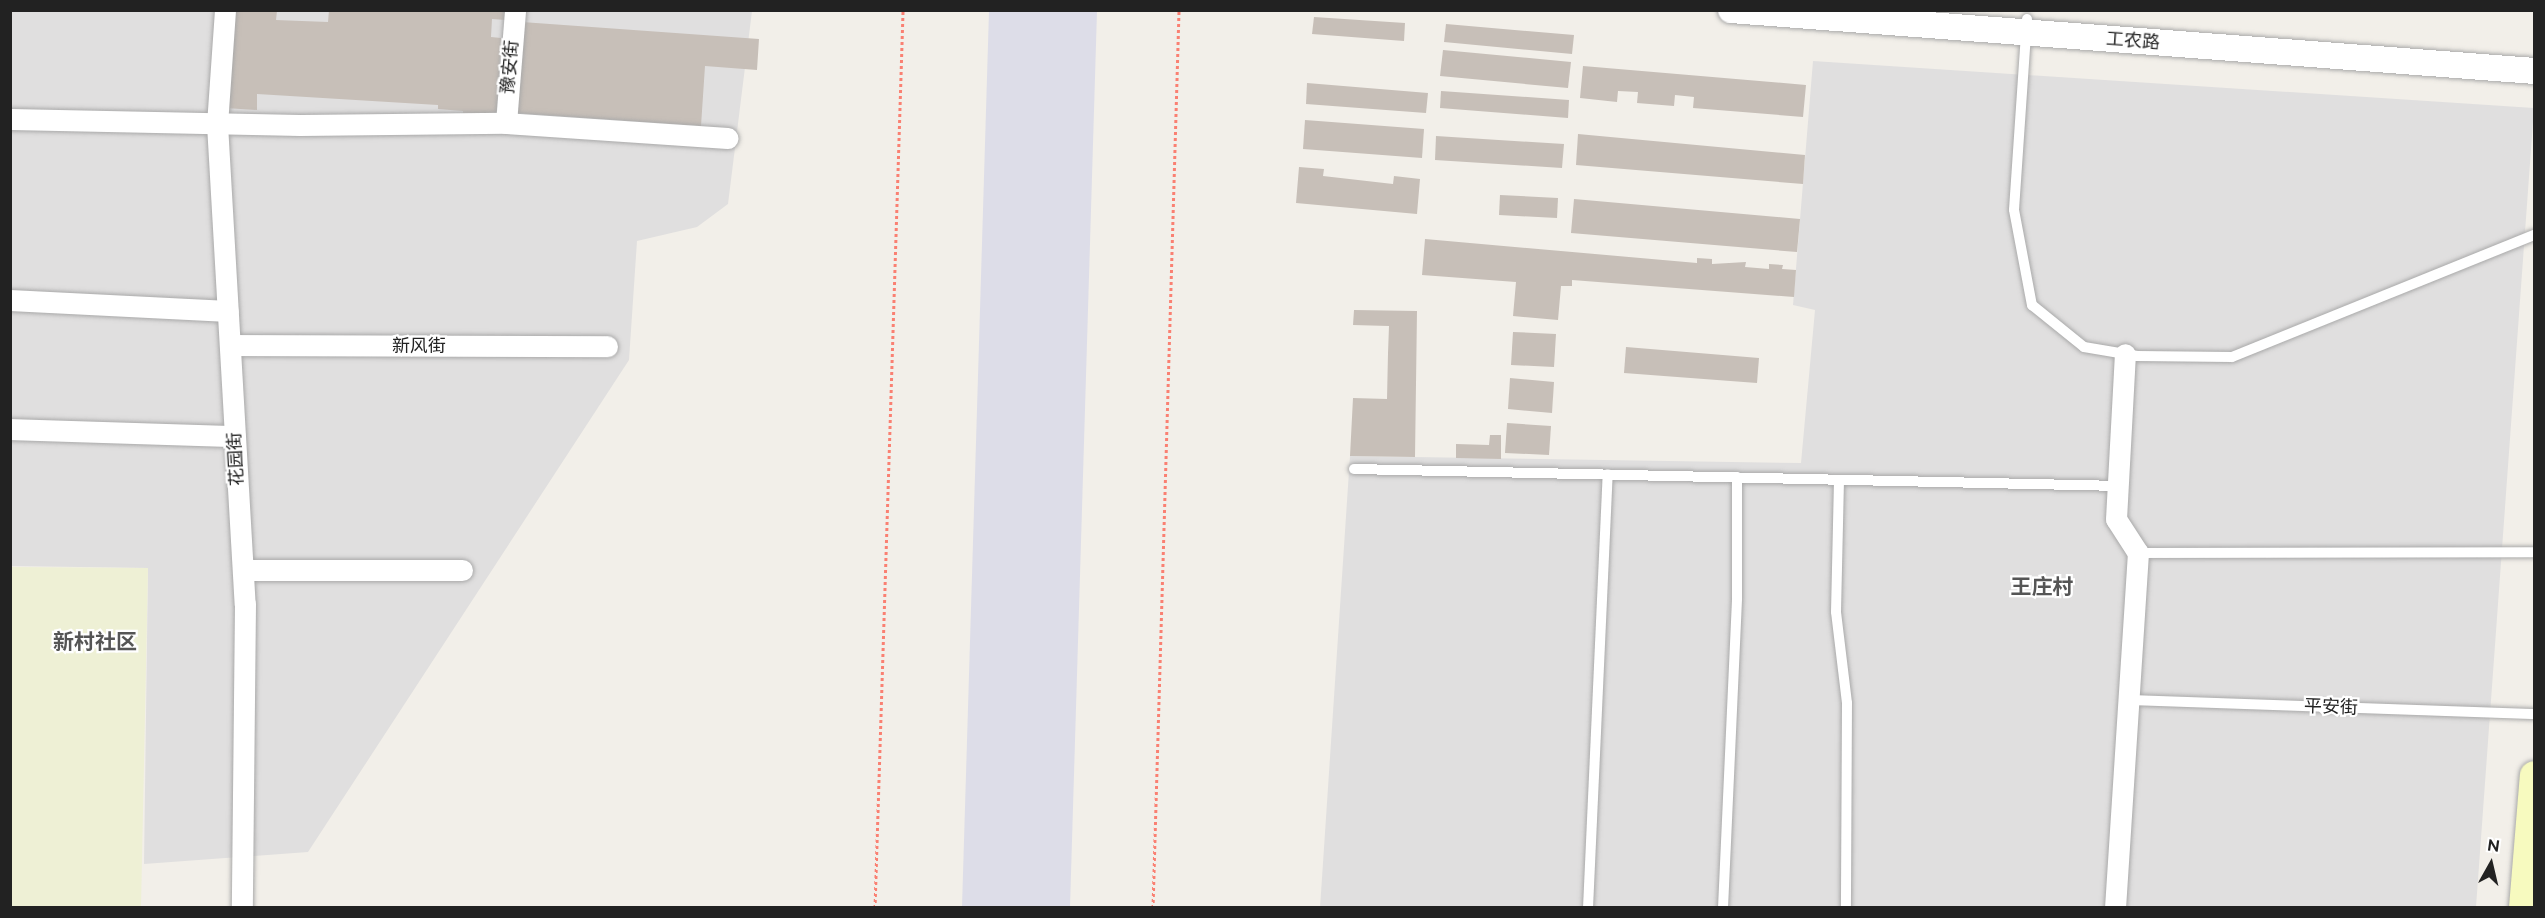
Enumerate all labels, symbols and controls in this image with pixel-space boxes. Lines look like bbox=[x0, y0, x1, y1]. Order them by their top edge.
street label: 工农路 bbox=[2105, 28, 2161, 54]
street label: 豫安街 bbox=[497, 39, 523, 95]
street label: 新风街 bbox=[392, 335, 446, 357]
street label: 花园街 bbox=[224, 431, 248, 487]
district label: 王庄村 bbox=[2011, 574, 2073, 600]
district label: 新村社区 bbox=[53, 629, 137, 655]
street label: 平安街 bbox=[2304, 695, 2358, 719]
north arrow bbox=[2461, 834, 2521, 894]
text: N bbox=[2486, 835, 2501, 856]

